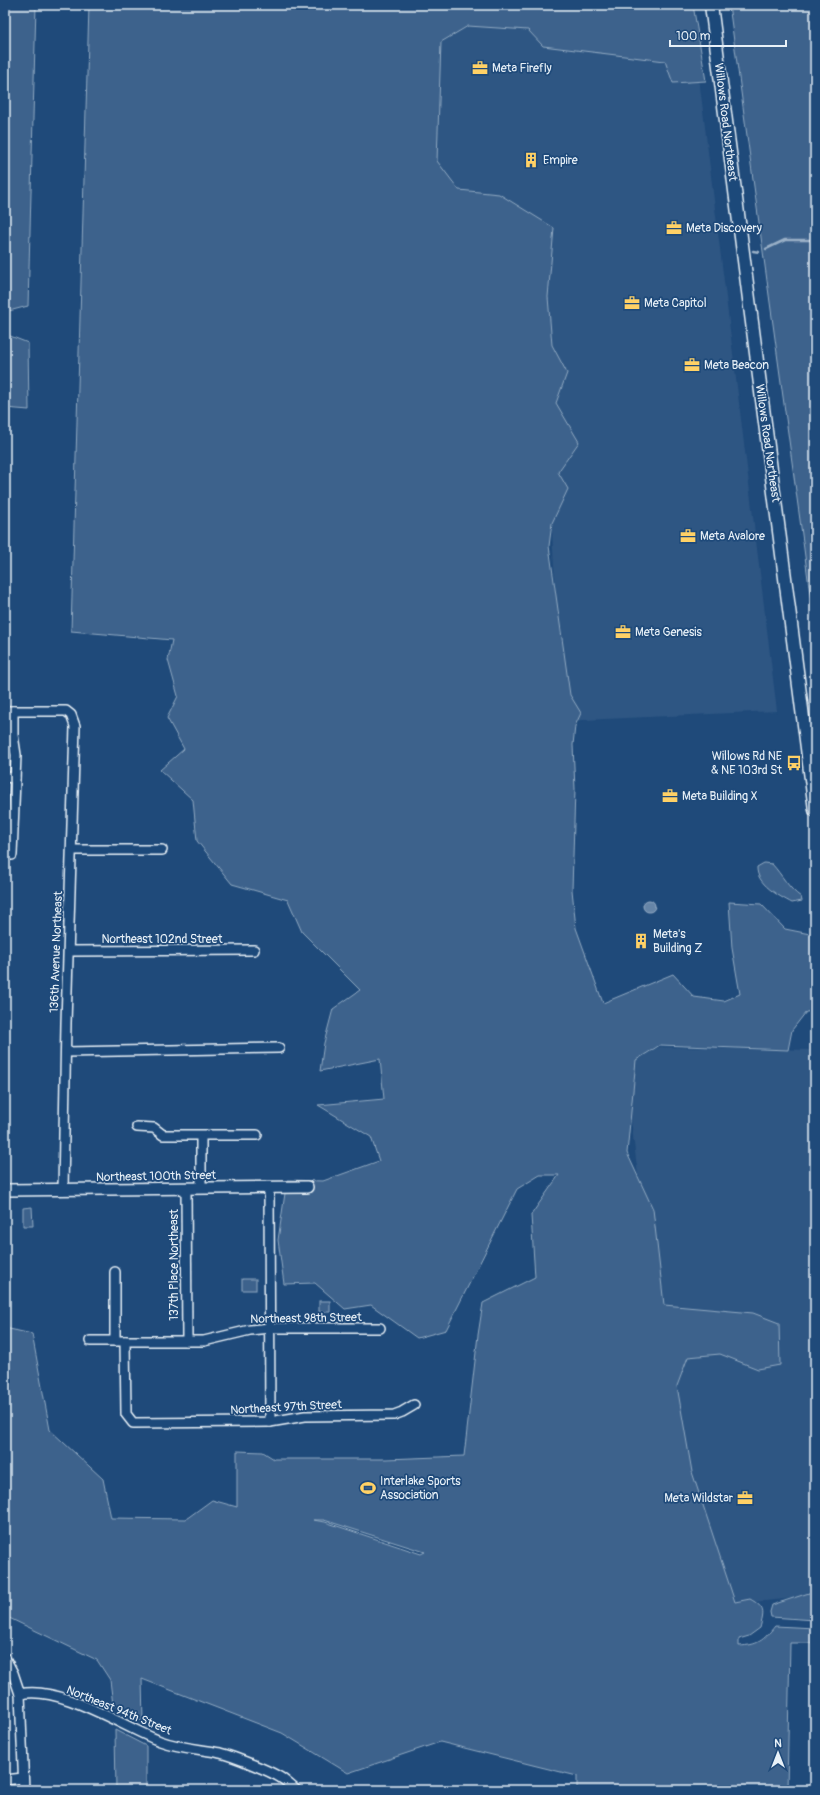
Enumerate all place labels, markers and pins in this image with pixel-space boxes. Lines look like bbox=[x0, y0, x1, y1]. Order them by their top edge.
office icon: Meta Firefly bbox=[471, 59, 489, 77]
place label: Meta Firefly bbox=[492, 61, 552, 76]
building icon: Empire bbox=[522, 151, 540, 169]
place label: Empire bbox=[543, 153, 578, 168]
office icon: Meta Discovery bbox=[665, 219, 683, 237]
place label: Meta Discovery bbox=[686, 221, 762, 236]
office icon: Meta Capitol bbox=[623, 294, 641, 312]
place label: Meta Capitol bbox=[644, 296, 707, 311]
office icon: Meta Beacon bbox=[683, 356, 701, 374]
place label: Meta Beacon bbox=[704, 358, 769, 373]
office icon: Meta Avalore bbox=[679, 527, 697, 545]
place label: Meta Avalore bbox=[700, 529, 765, 544]
office icon: Meta Genesis bbox=[614, 623, 632, 641]
place label: Meta Genesis bbox=[635, 625, 702, 640]
place label: Willows Rd NE & NE 103rd St bbox=[711, 749, 782, 778]
bus stop icon: Willows Rd NE & NE 103rd St bbox=[785, 754, 803, 772]
office icon: Meta Building X bbox=[661, 787, 679, 805]
place label: Meta Building X bbox=[682, 789, 758, 804]
place label: Meta's Building Z bbox=[653, 927, 702, 956]
building icon: Meta's Building Z bbox=[632, 932, 650, 950]
place label: Interlake Sports Association bbox=[380, 1474, 461, 1503]
sports icon: Interlake Sports Association bbox=[359, 1479, 377, 1497]
office icon: Meta Wildstar bbox=[736, 1489, 754, 1507]
place label: Meta Wildstar bbox=[664, 1491, 734, 1506]

